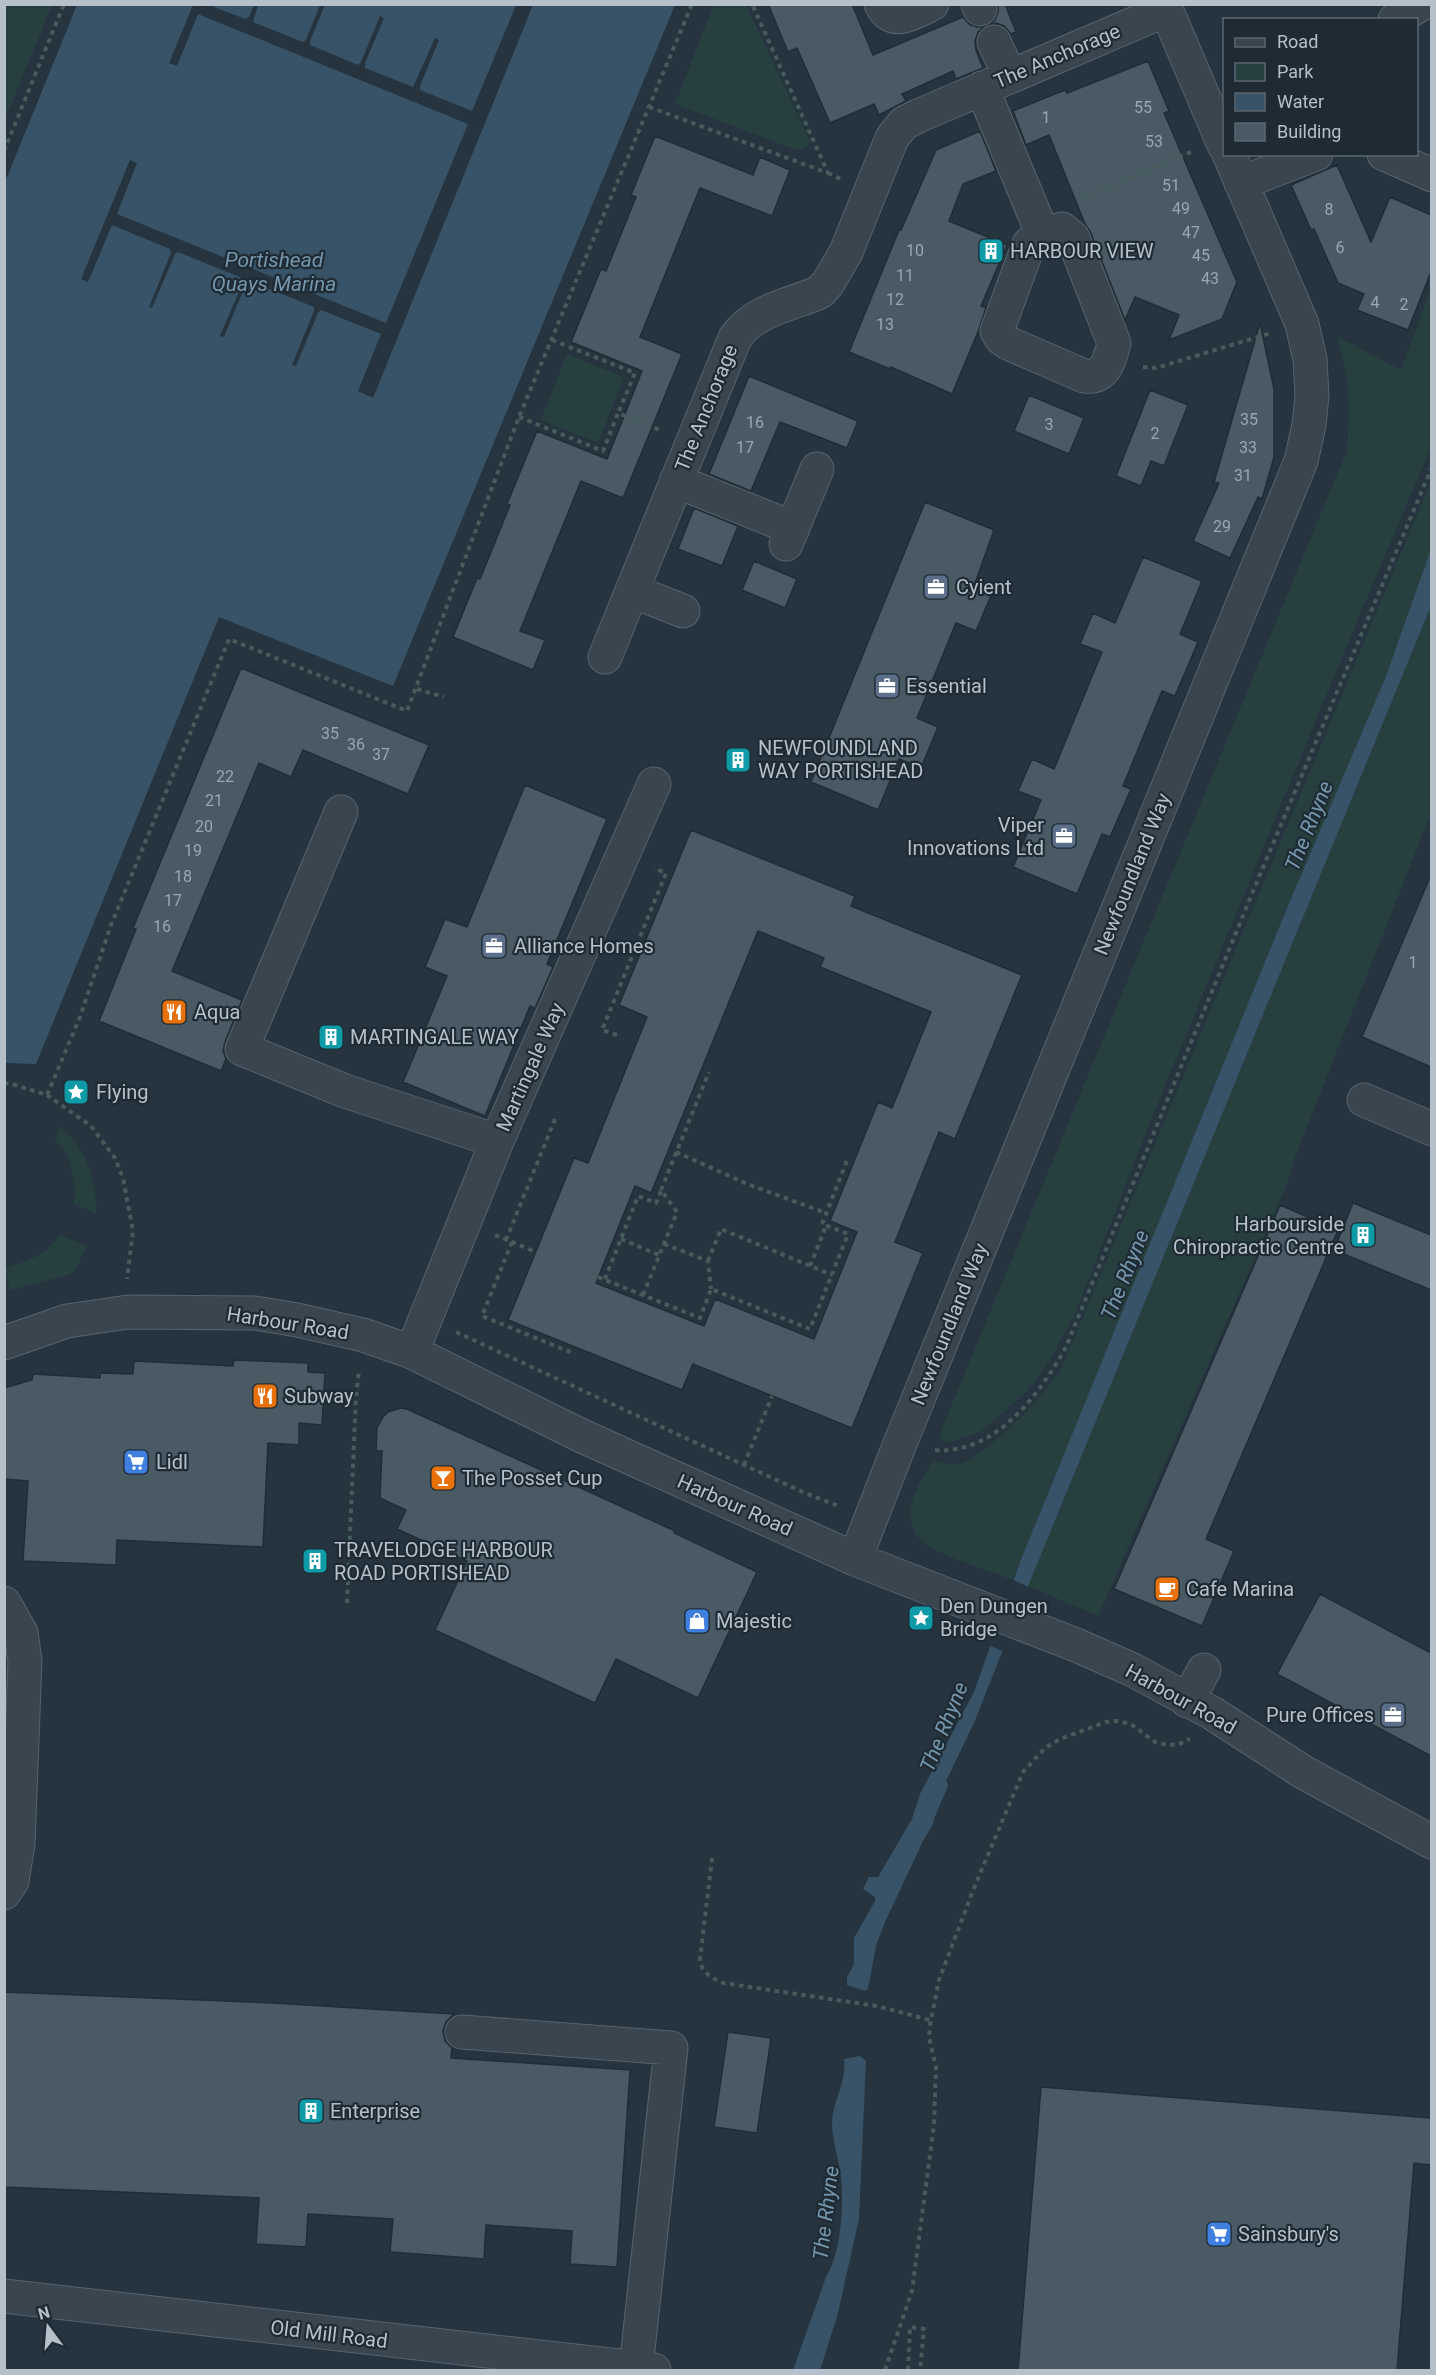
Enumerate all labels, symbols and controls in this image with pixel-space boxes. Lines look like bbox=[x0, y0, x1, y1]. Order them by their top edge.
legend bbox=[1223, 18, 1418, 156]
street label: The Anchorage bbox=[990, 19, 1124, 93]
text: Road bbox=[1277, 31, 1318, 52]
text: Park bbox=[1277, 61, 1314, 82]
text: Water bbox=[1277, 91, 1324, 112]
house number: 55 bbox=[1134, 98, 1152, 117]
house number: 1 bbox=[1042, 108, 1051, 127]
text: Building bbox=[1277, 121, 1341, 142]
house number: 53 bbox=[1145, 132, 1163, 151]
house number: 51 bbox=[1162, 176, 1180, 195]
house number: 49 bbox=[1172, 199, 1190, 218]
house number: 8 bbox=[1325, 200, 1334, 219]
house number: 47 bbox=[1182, 223, 1200, 242]
building icon: HARBOUR VIEW bbox=[976, 236, 1006, 266]
house number: 6 bbox=[1336, 238, 1345, 257]
place label: HARBOUR VIEW bbox=[1010, 239, 1154, 263]
house number: 10 bbox=[906, 241, 924, 260]
house number: 45 bbox=[1192, 246, 1210, 265]
water label: Portishead Quays Marina bbox=[212, 248, 336, 296]
house number: 11 bbox=[896, 266, 914, 285]
house number: 43 bbox=[1201, 269, 1219, 288]
house number: 12 bbox=[886, 290, 904, 309]
house number: 4 bbox=[1371, 293, 1380, 312]
house number: 2 bbox=[1400, 295, 1409, 314]
house number: 13 bbox=[876, 315, 894, 334]
street label: The Anchorage bbox=[670, 341, 742, 475]
house number: 35 bbox=[1240, 410, 1258, 429]
house number: 16 bbox=[746, 413, 764, 432]
house number: 3 bbox=[1045, 415, 1054, 434]
house number: 2 bbox=[1151, 424, 1160, 443]
house number: 17 bbox=[736, 438, 754, 457]
house number: 33 bbox=[1239, 438, 1257, 457]
house number: 31 bbox=[1234, 466, 1252, 485]
house number: 29 bbox=[1213, 517, 1231, 536]
office icon: Cyient bbox=[921, 572, 951, 602]
place label: Cyient bbox=[956, 575, 1012, 599]
office icon: Essential bbox=[872, 671, 902, 701]
place label: Essential bbox=[906, 674, 987, 698]
house number: 35 bbox=[321, 724, 339, 743]
house number: 36 bbox=[347, 735, 365, 754]
place label: NEWFOUNDLAND WAY PORTISHEAD bbox=[758, 736, 923, 783]
house number: 37 bbox=[372, 745, 390, 764]
building icon: NEWFOUNDLAND WAY PORTISHEAD bbox=[723, 745, 753, 775]
house number: 22 bbox=[216, 767, 234, 786]
water label: The Rhyne bbox=[1280, 777, 1338, 874]
street label: Newfoundland Way bbox=[1089, 789, 1176, 958]
house number: 21 bbox=[205, 791, 223, 810]
place label: Viper Innovations Ltd bbox=[907, 813, 1044, 860]
house number: 20 bbox=[195, 817, 213, 836]
office icon: Viper Innovations Ltd bbox=[1049, 821, 1079, 851]
house number: 19 bbox=[184, 841, 202, 860]
house number: 18 bbox=[174, 867, 192, 886]
house number: 17 bbox=[164, 891, 182, 910]
house number: 16 bbox=[153, 917, 171, 936]
office icon: Alliance Homes bbox=[479, 931, 509, 961]
place label: Alliance Homes bbox=[514, 934, 654, 958]
house number: 1 bbox=[1409, 953, 1418, 972]
restaurant icon: Aqua bbox=[159, 997, 189, 1027]
street label: Martingale Way bbox=[491, 998, 569, 1135]
place label: Aqua bbox=[194, 1000, 240, 1024]
building icon: MARTINGALE WAY bbox=[316, 1022, 346, 1052]
place label: MARTINGALE WAY bbox=[350, 1025, 519, 1049]
place icon: Flying bbox=[61, 1077, 91, 1107]
place label: Flying bbox=[96, 1080, 149, 1104]
place label: Harbourside Chiropractic Centre bbox=[1173, 1212, 1344, 1259]
building icon: Harbourside Chiropractic Centre bbox=[1348, 1220, 1378, 1250]
water label: The Rhyne bbox=[1096, 1226, 1154, 1323]
street label: Newfoundland Way bbox=[906, 1239, 993, 1408]
street label: Harbour Road bbox=[225, 1302, 351, 1344]
restaurant icon: Subway bbox=[250, 1381, 280, 1411]
place label: Subway bbox=[284, 1384, 354, 1408]
supermarket icon: Lidl bbox=[121, 1447, 151, 1477]
place label: Lidl bbox=[156, 1450, 188, 1474]
bar icon: The Posset Cup bbox=[428, 1463, 458, 1493]
place label: The Posset Cup bbox=[462, 1466, 602, 1490]
street label: Harbour Road bbox=[674, 1469, 796, 1541]
place label: TRAVELODGE HARBOUR ROAD PORTISHEAD bbox=[334, 1538, 553, 1585]
building icon: TRAVELODGE HARBOUR ROAD PORTISHEAD bbox=[300, 1546, 330, 1576]
cafe icon: Cafe Marina bbox=[1152, 1574, 1182, 1604]
place label: Cafe Marina bbox=[1186, 1577, 1294, 1601]
place label: Den Dungen Bridge bbox=[940, 1594, 1048, 1641]
place icon: Den Dungen Bridge bbox=[906, 1603, 936, 1633]
shop icon: Majestic bbox=[682, 1606, 712, 1636]
place label: Majestic bbox=[716, 1609, 792, 1633]
street label: Harbour Road bbox=[1121, 1659, 1241, 1739]
water label: The Rhyne bbox=[915, 1678, 973, 1775]
office icon: Pure Offices bbox=[1378, 1700, 1408, 1730]
place label: Pure Offices bbox=[1266, 1703, 1374, 1727]
building icon: Enterprise bbox=[296, 2096, 326, 2126]
place label: Enterprise bbox=[330, 2099, 420, 2123]
water label: The Rhyne bbox=[808, 2164, 844, 2261]
supermarket icon: Sainsbury's bbox=[1204, 2219, 1234, 2249]
place label: Sainsbury's bbox=[1238, 2222, 1339, 2246]
north arrow bbox=[18, 2297, 78, 2357]
text: N bbox=[36, 2302, 52, 2324]
street label: Old Mill Road bbox=[269, 2315, 389, 2353]

